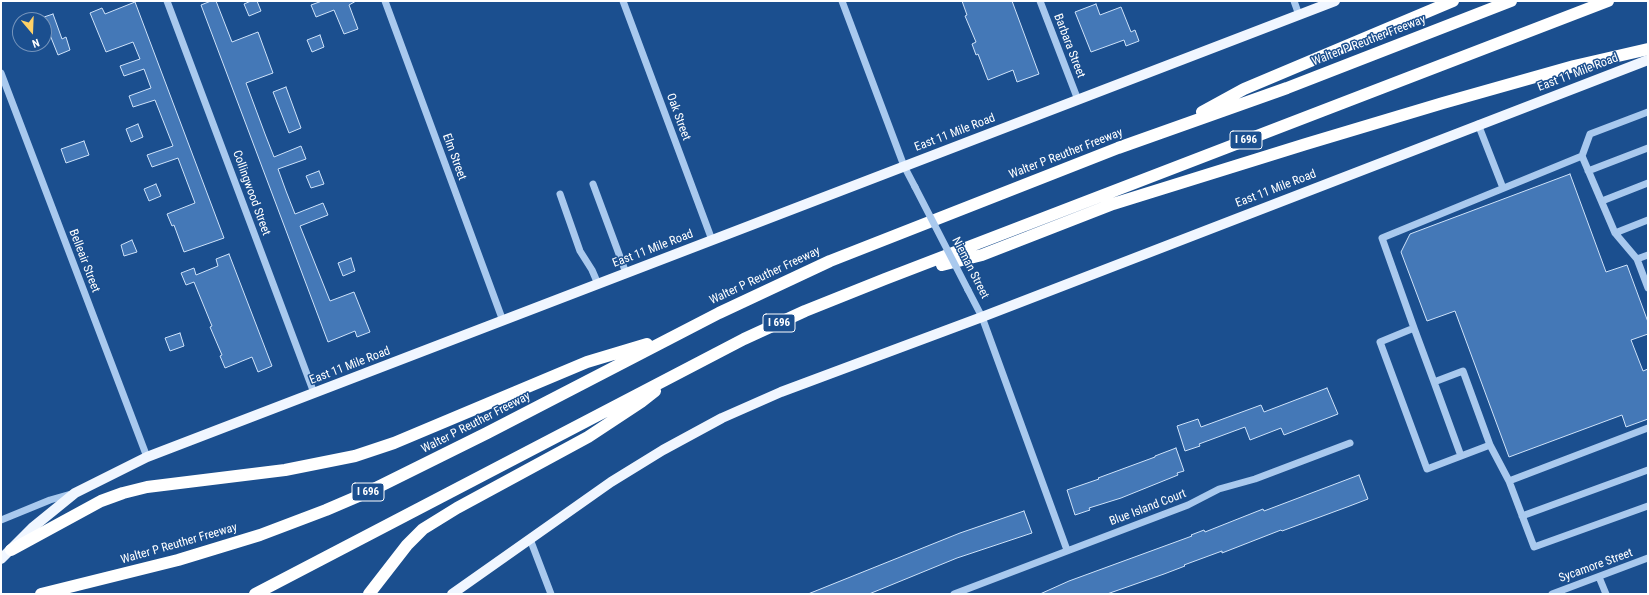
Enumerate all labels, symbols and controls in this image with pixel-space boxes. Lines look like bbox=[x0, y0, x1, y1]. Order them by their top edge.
north arrow bbox=[12, 12, 52, 52]
street label: Barbara Street bbox=[1050, 12, 1088, 80]
street label: Walter P Reuther Freeway bbox=[1310, 13, 1428, 69]
text: N bbox=[30, 36, 41, 50]
street label: East 11 Mile Road bbox=[1536, 51, 1620, 95]
street label: Oak Street bbox=[663, 91, 693, 143]
street label: East 11 Mile Road bbox=[913, 111, 997, 155]
street label: Walter P Reuther Freeway bbox=[1007, 126, 1125, 182]
road number: I 696 bbox=[1230, 131, 1262, 149]
street label: Elm Street bbox=[439, 132, 469, 182]
street label: Collingwood Street bbox=[229, 148, 273, 238]
street label: East 11 Mile Road bbox=[1234, 167, 1318, 211]
street label: Belleair Street bbox=[65, 227, 103, 295]
street label: East 11 Mile Road bbox=[611, 227, 695, 271]
street label: Nieman Street bbox=[948, 235, 992, 301]
street label: Walter P Reuther Freeway bbox=[707, 244, 823, 308]
road number: I 696 bbox=[763, 314, 795, 332]
street label: East 11 Mile Road bbox=[308, 344, 392, 388]
street label: Walter P Reuther Freeway bbox=[419, 389, 533, 457]
road number: I 696 bbox=[352, 483, 384, 501]
street label: Blue Island Court bbox=[1108, 487, 1188, 529]
street label: Walter P Reuther Freeway bbox=[119, 520, 239, 568]
street label: Sycamore Street bbox=[1557, 546, 1635, 586]

